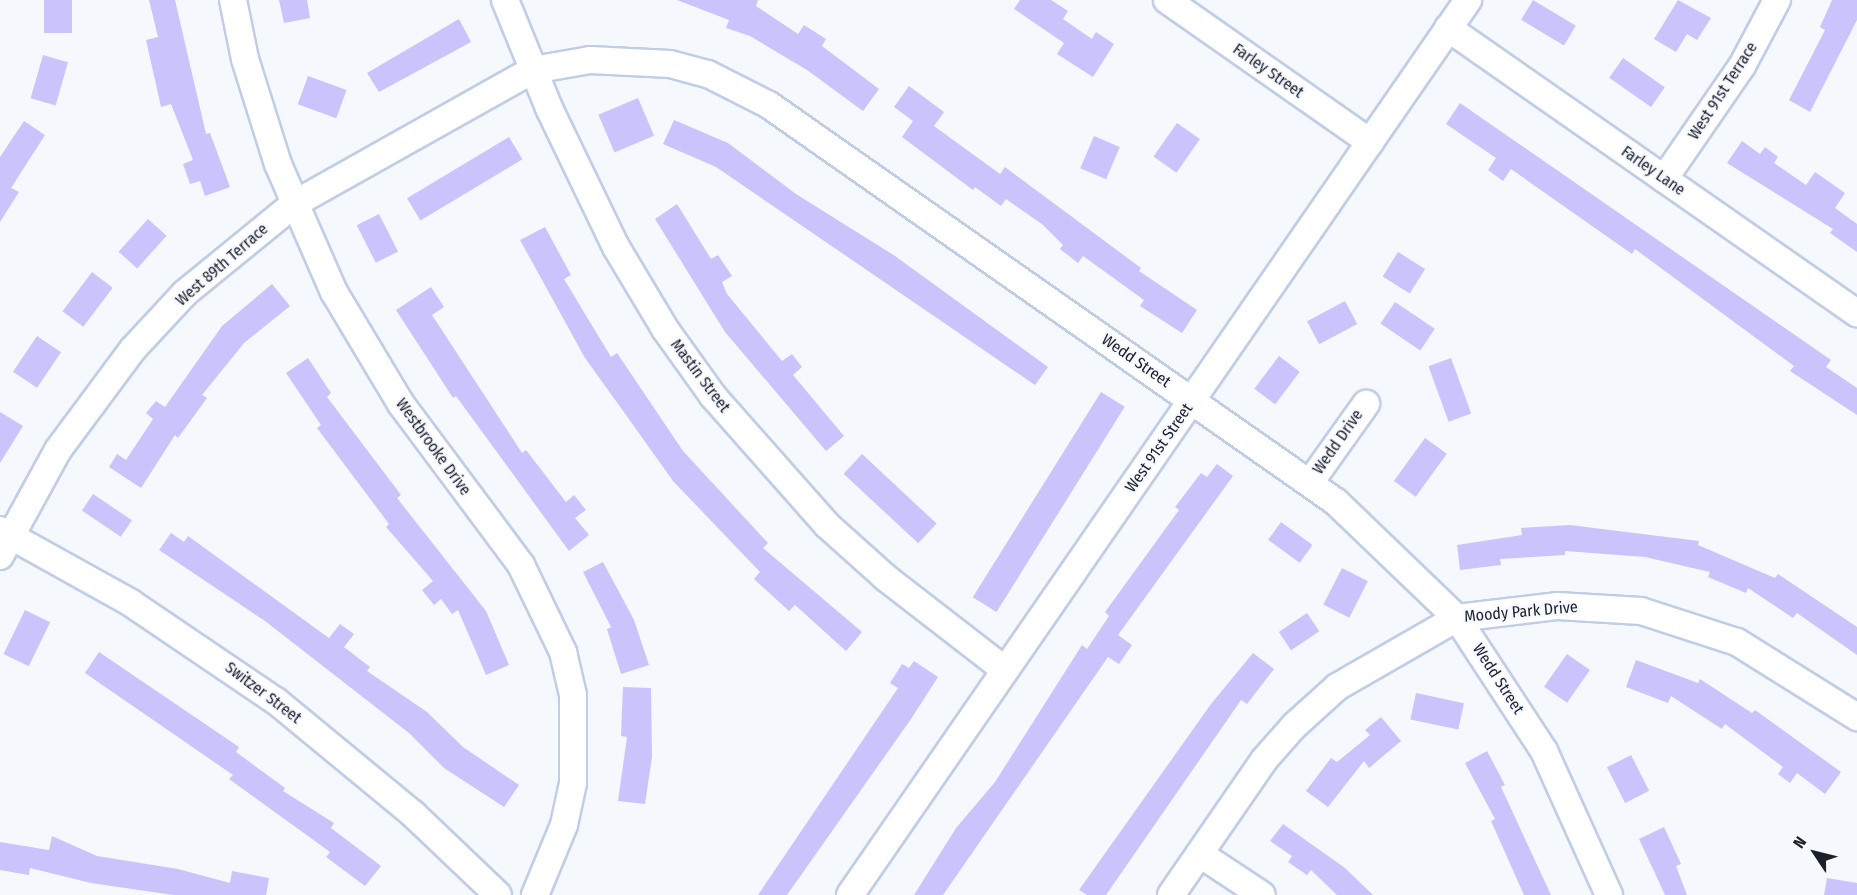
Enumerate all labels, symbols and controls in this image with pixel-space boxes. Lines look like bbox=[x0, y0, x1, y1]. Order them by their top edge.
street label: West 91st Terrace bbox=[1684, 39, 1762, 143]
street label: Farley Street bbox=[1229, 40, 1307, 102]
street label: Farley Lane bbox=[1617, 142, 1689, 200]
street label: West 89th Terrace bbox=[172, 220, 272, 310]
street label: Wedd Street bbox=[1098, 330, 1174, 392]
street label: Mastin Street bbox=[666, 336, 734, 416]
street label: Westbrooke Drive bbox=[391, 395, 475, 499]
street label: West 91st Street bbox=[1121, 400, 1197, 496]
street label: Wedd Drive bbox=[1309, 406, 1367, 478]
street label: Moody Park Drive bbox=[1464, 597, 1578, 627]
street label: Wedd Street bbox=[1468, 640, 1528, 718]
street label: Switzer Street bbox=[221, 658, 305, 728]
north arrow bbox=[1785, 823, 1845, 883]
text: N bbox=[1789, 833, 1810, 852]

